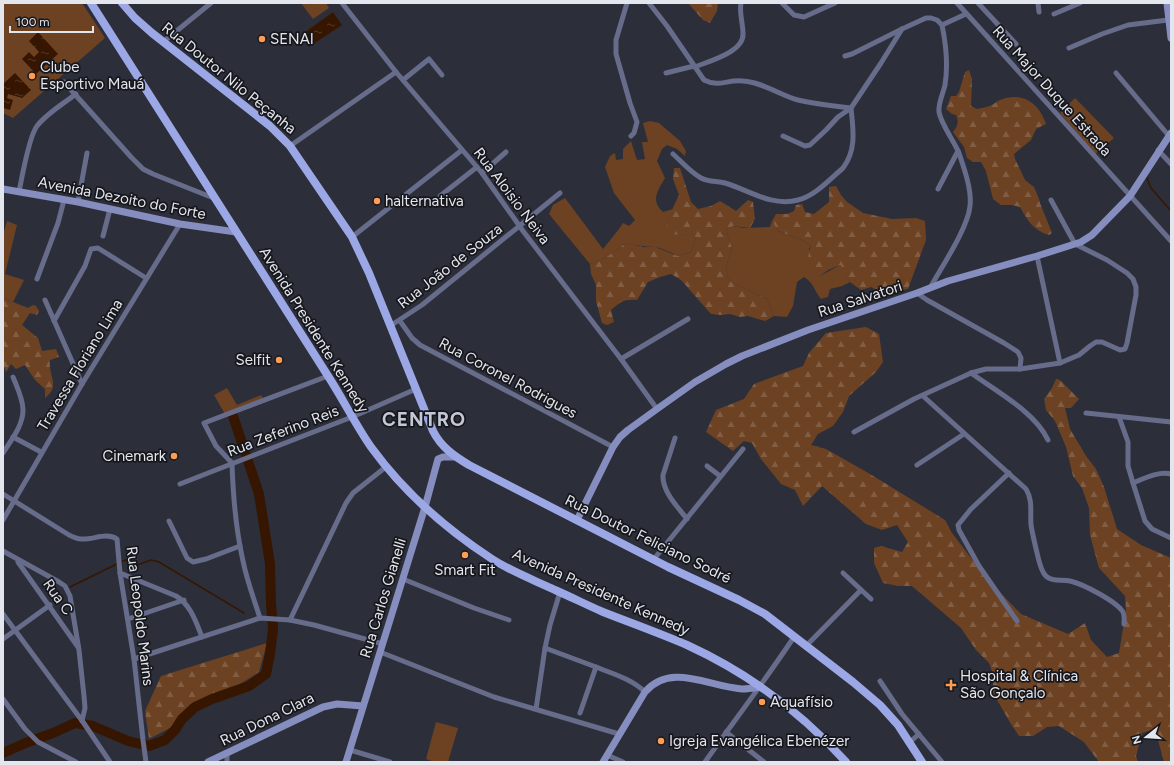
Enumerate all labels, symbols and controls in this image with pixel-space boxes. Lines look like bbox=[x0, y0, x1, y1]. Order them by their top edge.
scale bar bbox=[10, 8, 93, 34]
text: 100 m bbox=[16, 15, 50, 29]
street label: Rua Doutor Nilo Peçanha bbox=[158, 18, 300, 138]
street label: Rua Major Duque Estrada bbox=[989, 22, 1115, 160]
place label: SENAI bbox=[270, 30, 314, 48]
marker: SENAI bbox=[257, 34, 267, 44]
place label: Clube Esportivo Mauá bbox=[40, 58, 144, 93]
marker: Clube Esportivo Mauá bbox=[27, 71, 37, 81]
street label: Rua Aloisio Neiva bbox=[470, 144, 554, 248]
street label: Avenida Dezoito do Forte bbox=[36, 173, 208, 223]
place label: halternativa bbox=[385, 192, 464, 210]
marker: halternativa bbox=[372, 196, 382, 206]
street label: Rua João de Souza bbox=[394, 220, 506, 312]
street label: Avenida Presidente Kennedy bbox=[256, 244, 373, 416]
street label: Rua Salvatori bbox=[816, 277, 904, 321]
street label: Travessa Floriano Lima bbox=[34, 296, 126, 434]
street label: Rua Coronel Rodrigues bbox=[436, 334, 580, 422]
place label: Selfit bbox=[236, 351, 271, 369]
marker: Selfit bbox=[274, 355, 284, 365]
street label: Rua Zeferino Reis bbox=[225, 401, 341, 461]
district label: CENTRO bbox=[382, 408, 466, 431]
place label: Cinemark bbox=[102, 447, 167, 465]
marker: Cinemark bbox=[169, 451, 179, 461]
street label: Rua Doutor Feliciano Sodré bbox=[562, 491, 734, 587]
street label: Rua Carlos Gianelli bbox=[356, 536, 410, 660]
street label: Rua Leopoldo Marins bbox=[123, 545, 157, 687]
street label: Avenida Presidente Kennedy bbox=[510, 545, 692, 639]
marker: Smart Fit bbox=[460, 550, 470, 560]
place label: Smart Fit bbox=[434, 561, 496, 579]
street label: Rua C bbox=[39, 575, 77, 619]
place label: Hospital & Clínica São Gonçalo bbox=[960, 667, 1078, 702]
marker: Hospital & Clínica São Gonçalo bbox=[945, 679, 957, 691]
street label: Rua Dona Clara bbox=[217, 688, 317, 750]
place label: Aquafísio bbox=[770, 693, 833, 711]
marker: Aquafísio bbox=[757, 697, 767, 707]
north arrow bbox=[1126, 717, 1166, 757]
place label: Igreja Evangélica Ebenézer bbox=[669, 732, 849, 750]
text: N bbox=[1129, 734, 1144, 746]
marker: Igreja Evangélica Ebenézer bbox=[656, 736, 666, 746]

